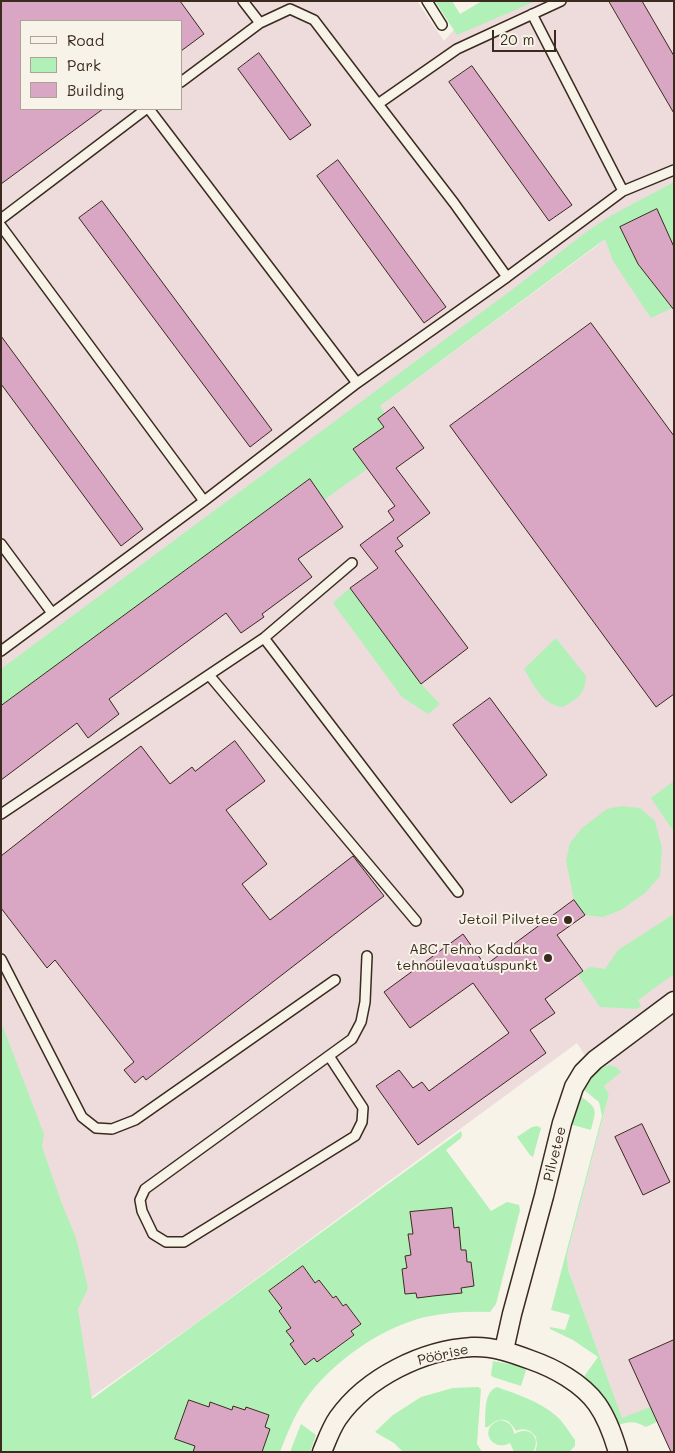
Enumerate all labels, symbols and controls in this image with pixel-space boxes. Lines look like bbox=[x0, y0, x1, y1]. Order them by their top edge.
legend bbox=[20, 20, 182, 110]
scale bar bbox=[495, 20, 559, 52]
text: 20 m bbox=[500, 29, 534, 49]
text: Road bbox=[67, 30, 104, 50]
text: Park bbox=[67, 55, 101, 75]
text: Building bbox=[67, 80, 124, 100]
place label: Jetoil Pilvetee bbox=[459, 912, 558, 928]
marker: Jetoil Pilvetee bbox=[562, 914, 574, 926]
place label: ABC Tehno Kadaka tehnoülevaatuspunkt bbox=[396, 942, 538, 974]
marker: ABC Tehno Kadaka tehnoülevaatuspunkt bbox=[542, 952, 554, 964]
street label: Pilvetee bbox=[540, 1125, 570, 1183]
street label: Pöörise bbox=[416, 1341, 470, 1369]

